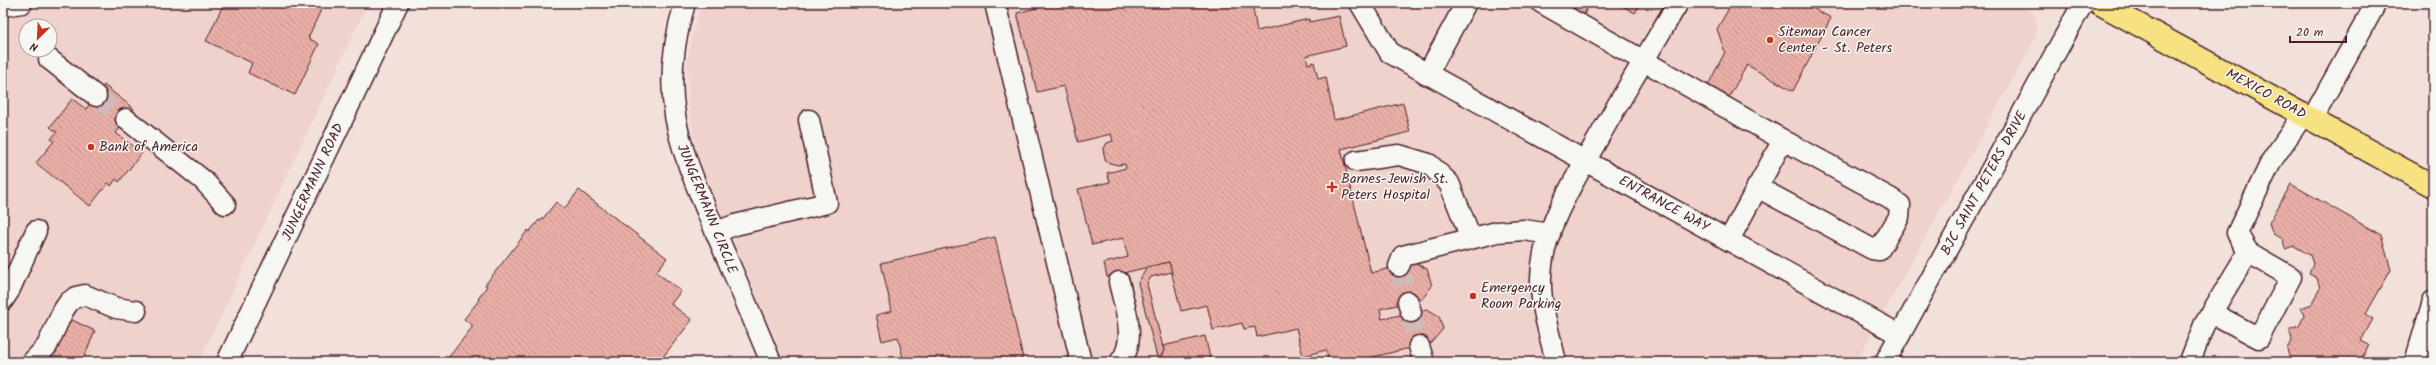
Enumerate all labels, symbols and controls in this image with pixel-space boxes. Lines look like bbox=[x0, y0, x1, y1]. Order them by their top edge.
north arrow bbox=[18, 18, 58, 58]
scale bar bbox=[2290, 18, 2346, 44]
place label: Siteman Cancer Center - St. Peters bbox=[1778, 21, 1892, 59]
text: 20 m bbox=[2296, 23, 2324, 42]
marker: Siteman Cancer Center - St. Peters bbox=[1765, 35, 1775, 45]
text: N bbox=[27, 37, 41, 56]
street label: MEXICO ROAD bbox=[2222, 63, 2310, 125]
street label: BJC SAINT PETERS DRIVE bbox=[1935, 106, 2033, 259]
street label: JUNGERMANN ROAD bbox=[276, 119, 350, 245]
place label: Bank of America bbox=[99, 136, 198, 158]
street label: JUNGERMANN CIRCLE bbox=[671, 141, 743, 278]
marker: Bank of America bbox=[86, 142, 96, 152]
place label: Barnes-Jewish St. Peters Hospital bbox=[1341, 168, 1448, 206]
street label: ENTRANCE WAY bbox=[1614, 170, 1714, 239]
marker: Barnes-Jewish St. Peters Hospital bbox=[1326, 181, 1338, 193]
place label: Emergency Room Parking bbox=[1481, 277, 1561, 315]
marker: Emergency Room Parking bbox=[1468, 291, 1478, 301]

